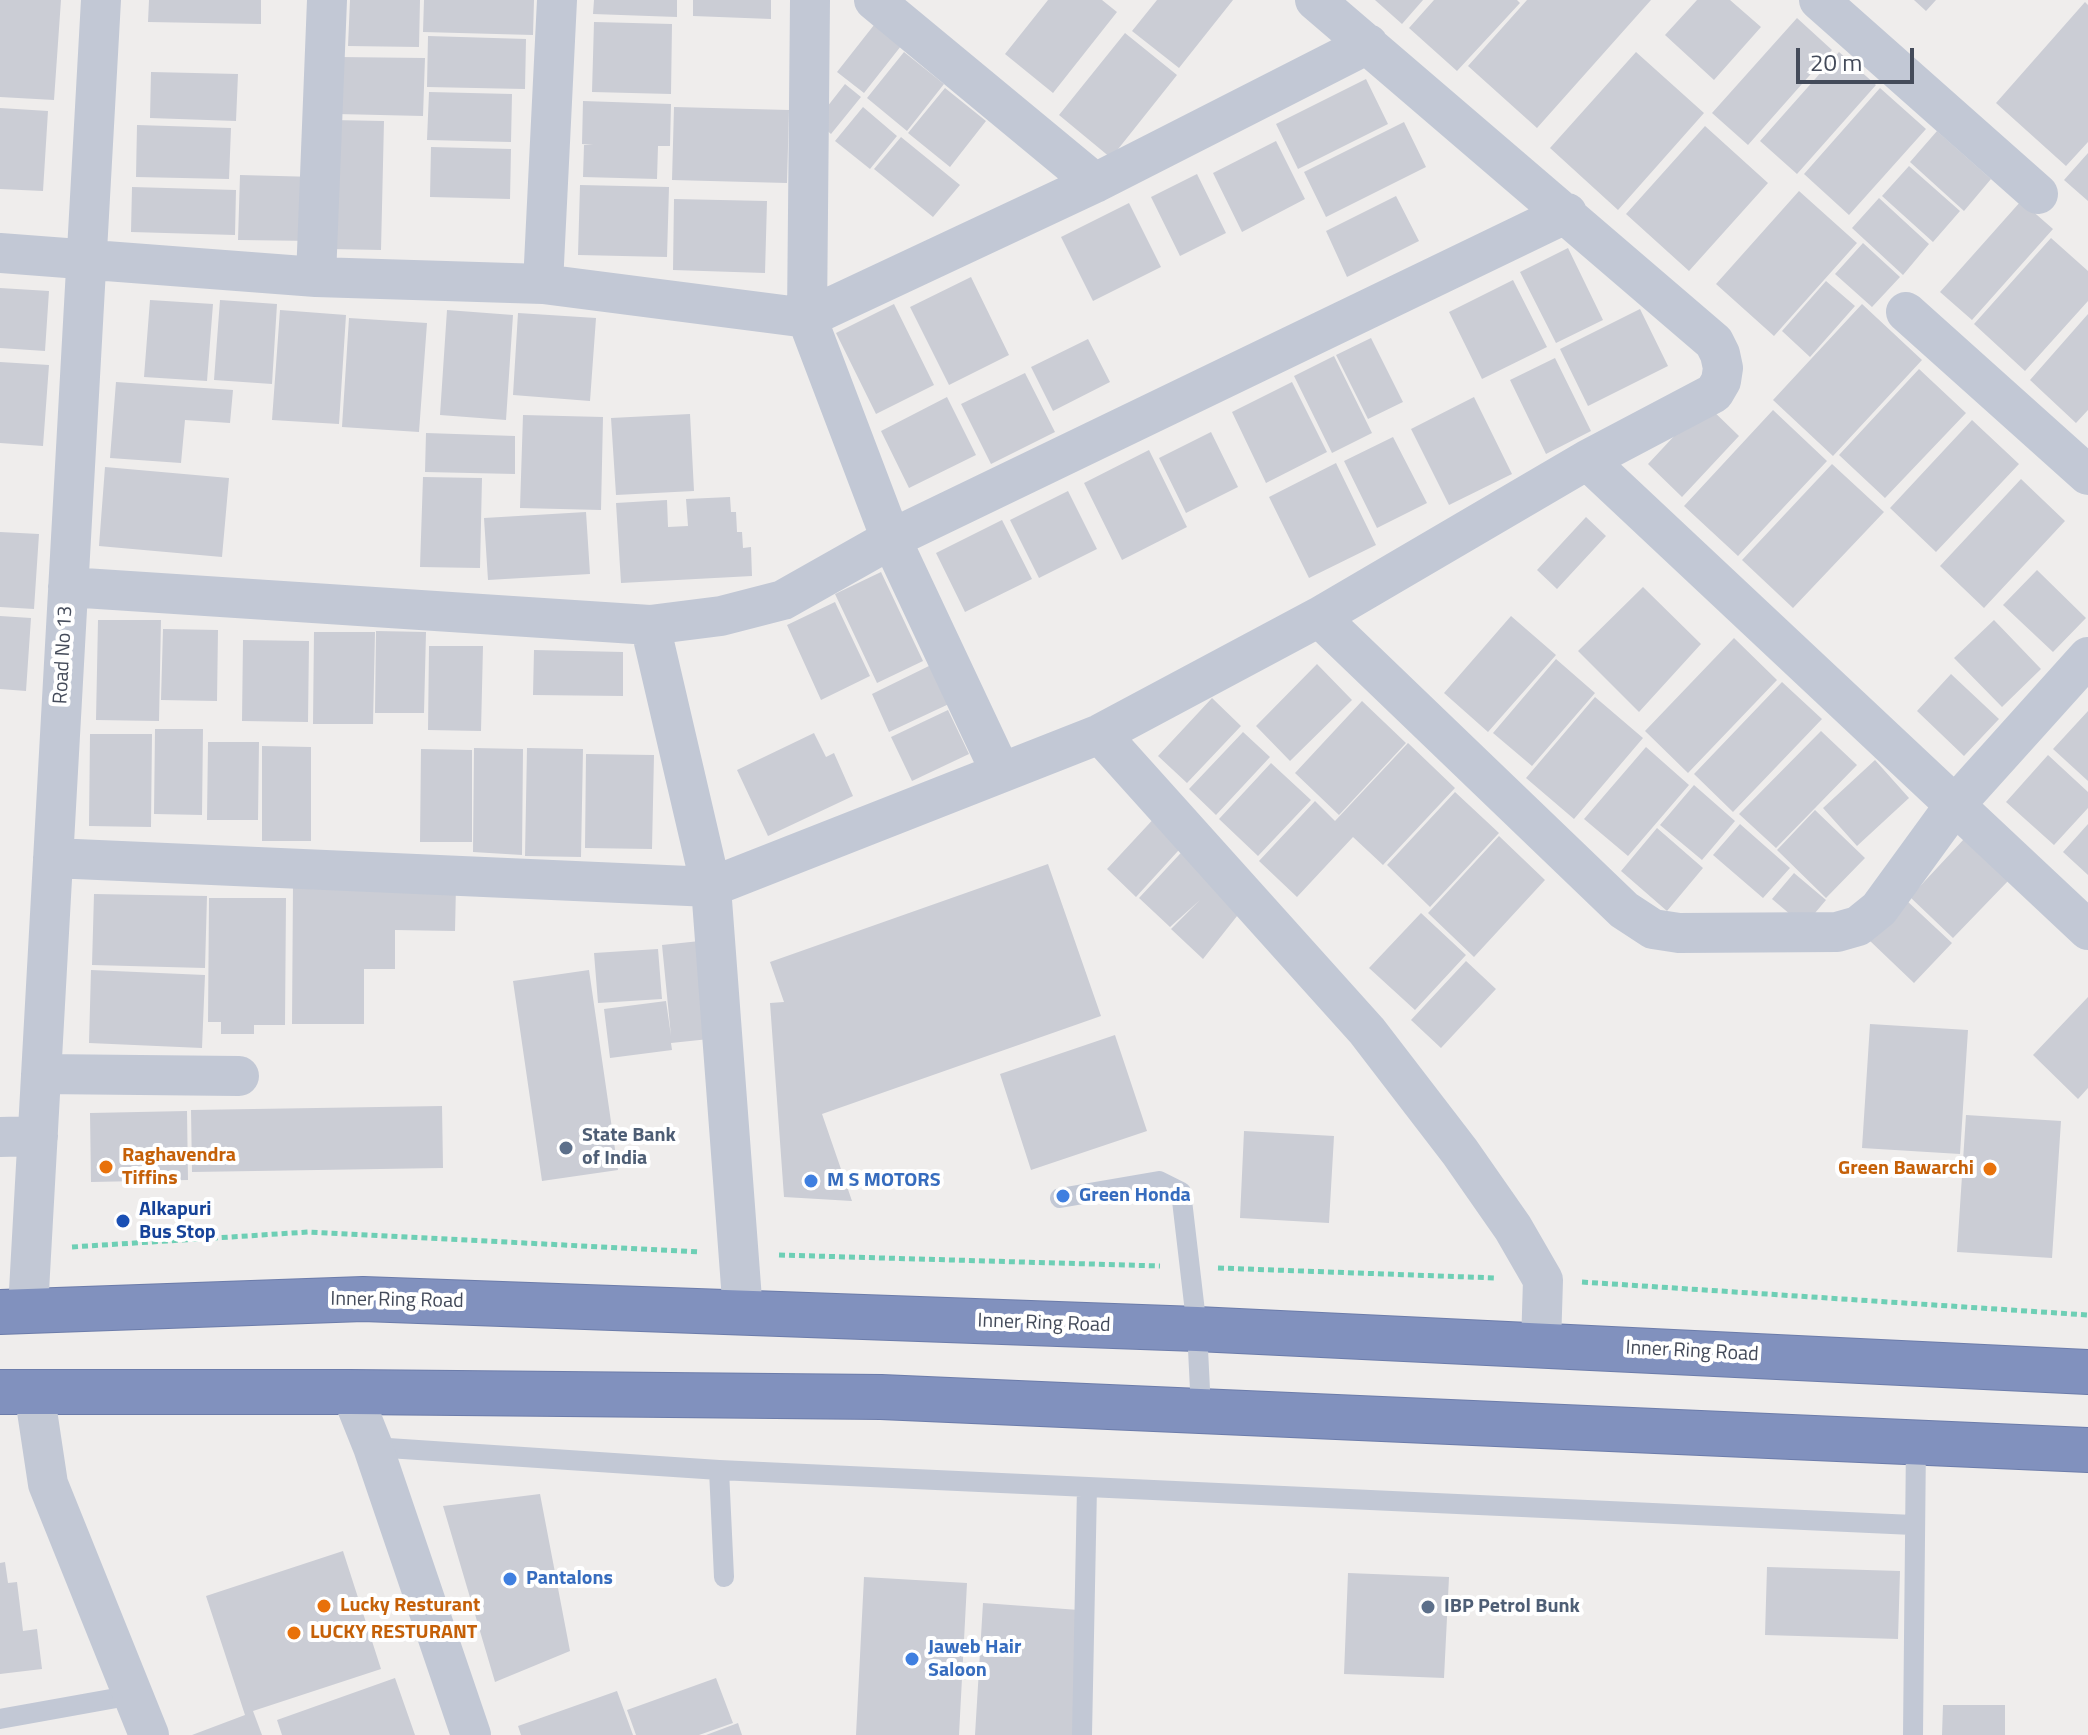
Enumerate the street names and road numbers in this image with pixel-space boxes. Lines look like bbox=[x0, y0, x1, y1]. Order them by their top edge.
street label: Road No 13 bbox=[49, 605, 79, 705]
street label: Inner Ring Road bbox=[330, 1288, 464, 1314]
street label: Inner Ring Road bbox=[977, 1310, 1111, 1338]
street label: Inner Ring Road bbox=[1625, 1337, 1759, 1367]

